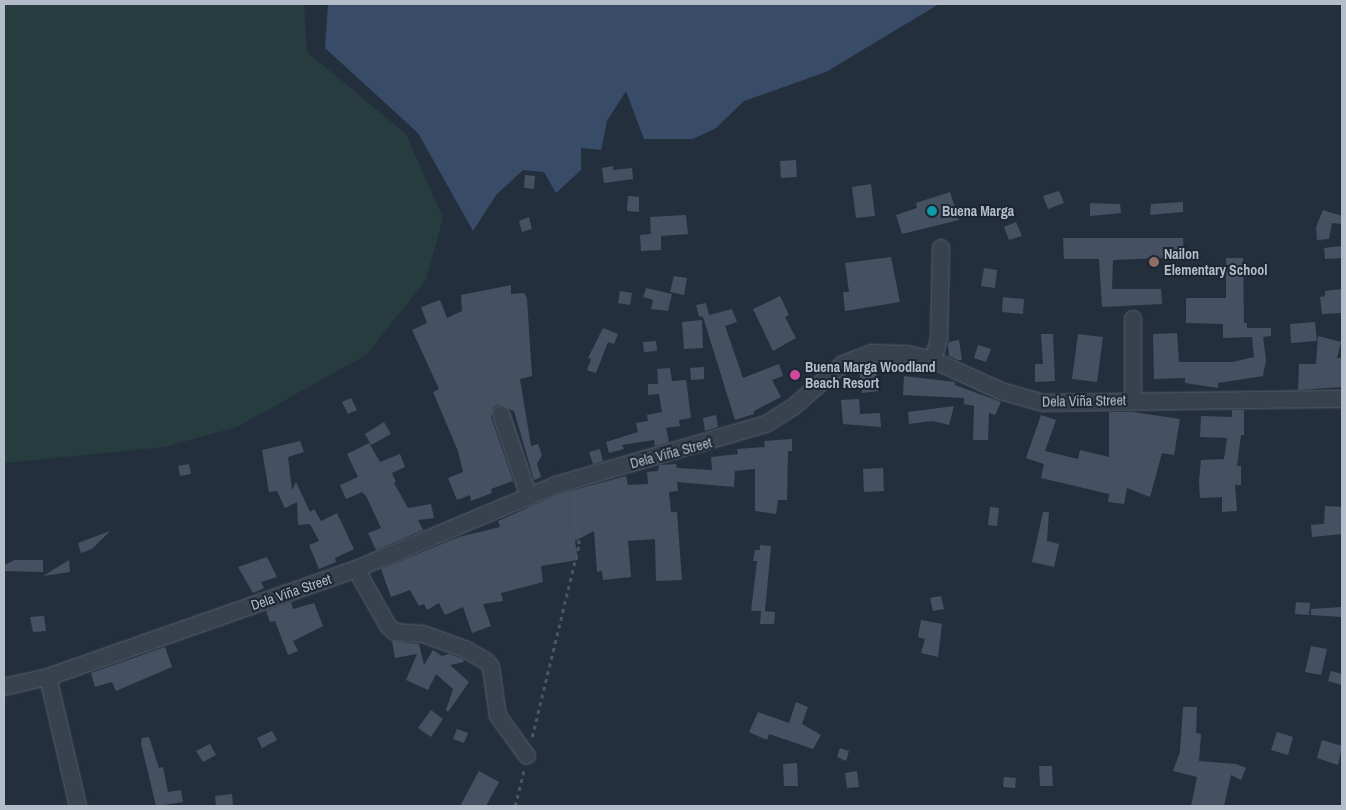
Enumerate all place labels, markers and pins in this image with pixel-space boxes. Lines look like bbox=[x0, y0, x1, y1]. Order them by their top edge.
place label: Buena Marga bbox=[942, 203, 1014, 219]
marker: Buena Marga bbox=[926, 205, 938, 217]
place label: Nailon Elementary School bbox=[1164, 246, 1267, 278]
marker: Nailon Elementary School bbox=[1148, 256, 1160, 268]
place label: Buena Marga Woodland Beach Resort bbox=[805, 359, 936, 392]
marker: Buena Marga Woodland Beach Resort bbox=[789, 369, 801, 381]

